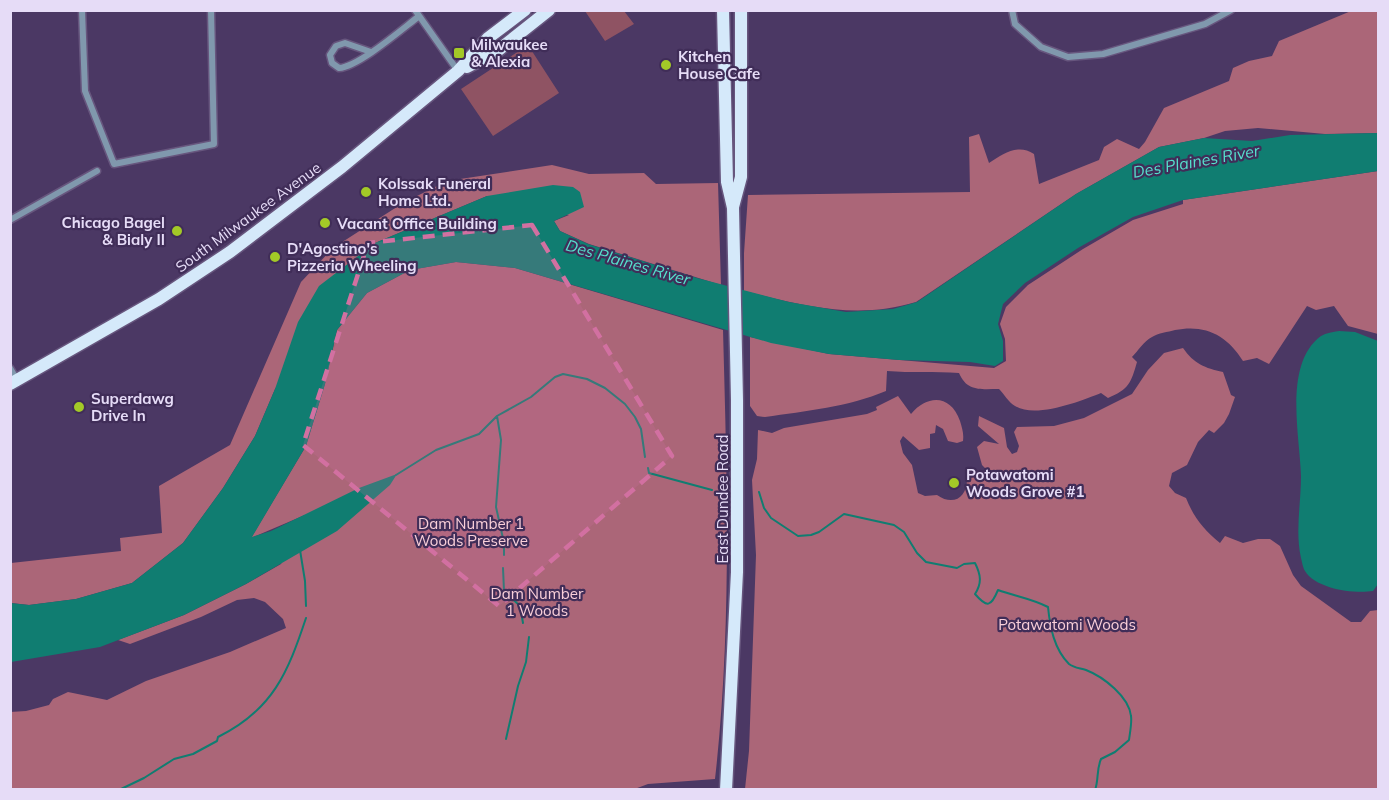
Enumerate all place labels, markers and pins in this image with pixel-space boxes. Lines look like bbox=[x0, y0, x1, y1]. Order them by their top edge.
place label: Milwaukee & Alexia bbox=[471, 35, 548, 71]
marker: Milwaukee & Alexia bbox=[452, 46, 466, 60]
place label: Kitchen House Cafe bbox=[678, 47, 760, 83]
marker: Kitchen House Cafe bbox=[659, 58, 673, 72]
place label: Kolssak Funeral Home Ltd. bbox=[378, 174, 491, 210]
marker: Kolssak Funeral Home Ltd. bbox=[359, 185, 373, 199]
place label: Chicago Bagel & Bialy II bbox=[62, 213, 165, 249]
place label: Vacant Office Building bbox=[336, 214, 497, 233]
marker: Vacant Office Building bbox=[318, 216, 332, 230]
marker: Chicago Bagel & Bialy II bbox=[170, 224, 184, 238]
place label: D'Agostino's Pizzeria Wheeling bbox=[287, 239, 416, 275]
marker: D'Agostino's Pizzeria Wheeling bbox=[268, 250, 282, 264]
place label: Superdawg Drive In bbox=[91, 389, 174, 425]
marker: Superdawg Drive In bbox=[72, 400, 86, 414]
place label: Potawatomi Woods Grove #1 bbox=[966, 465, 1085, 501]
marker: Potawatomi Woods Grove #1 bbox=[947, 476, 961, 490]

